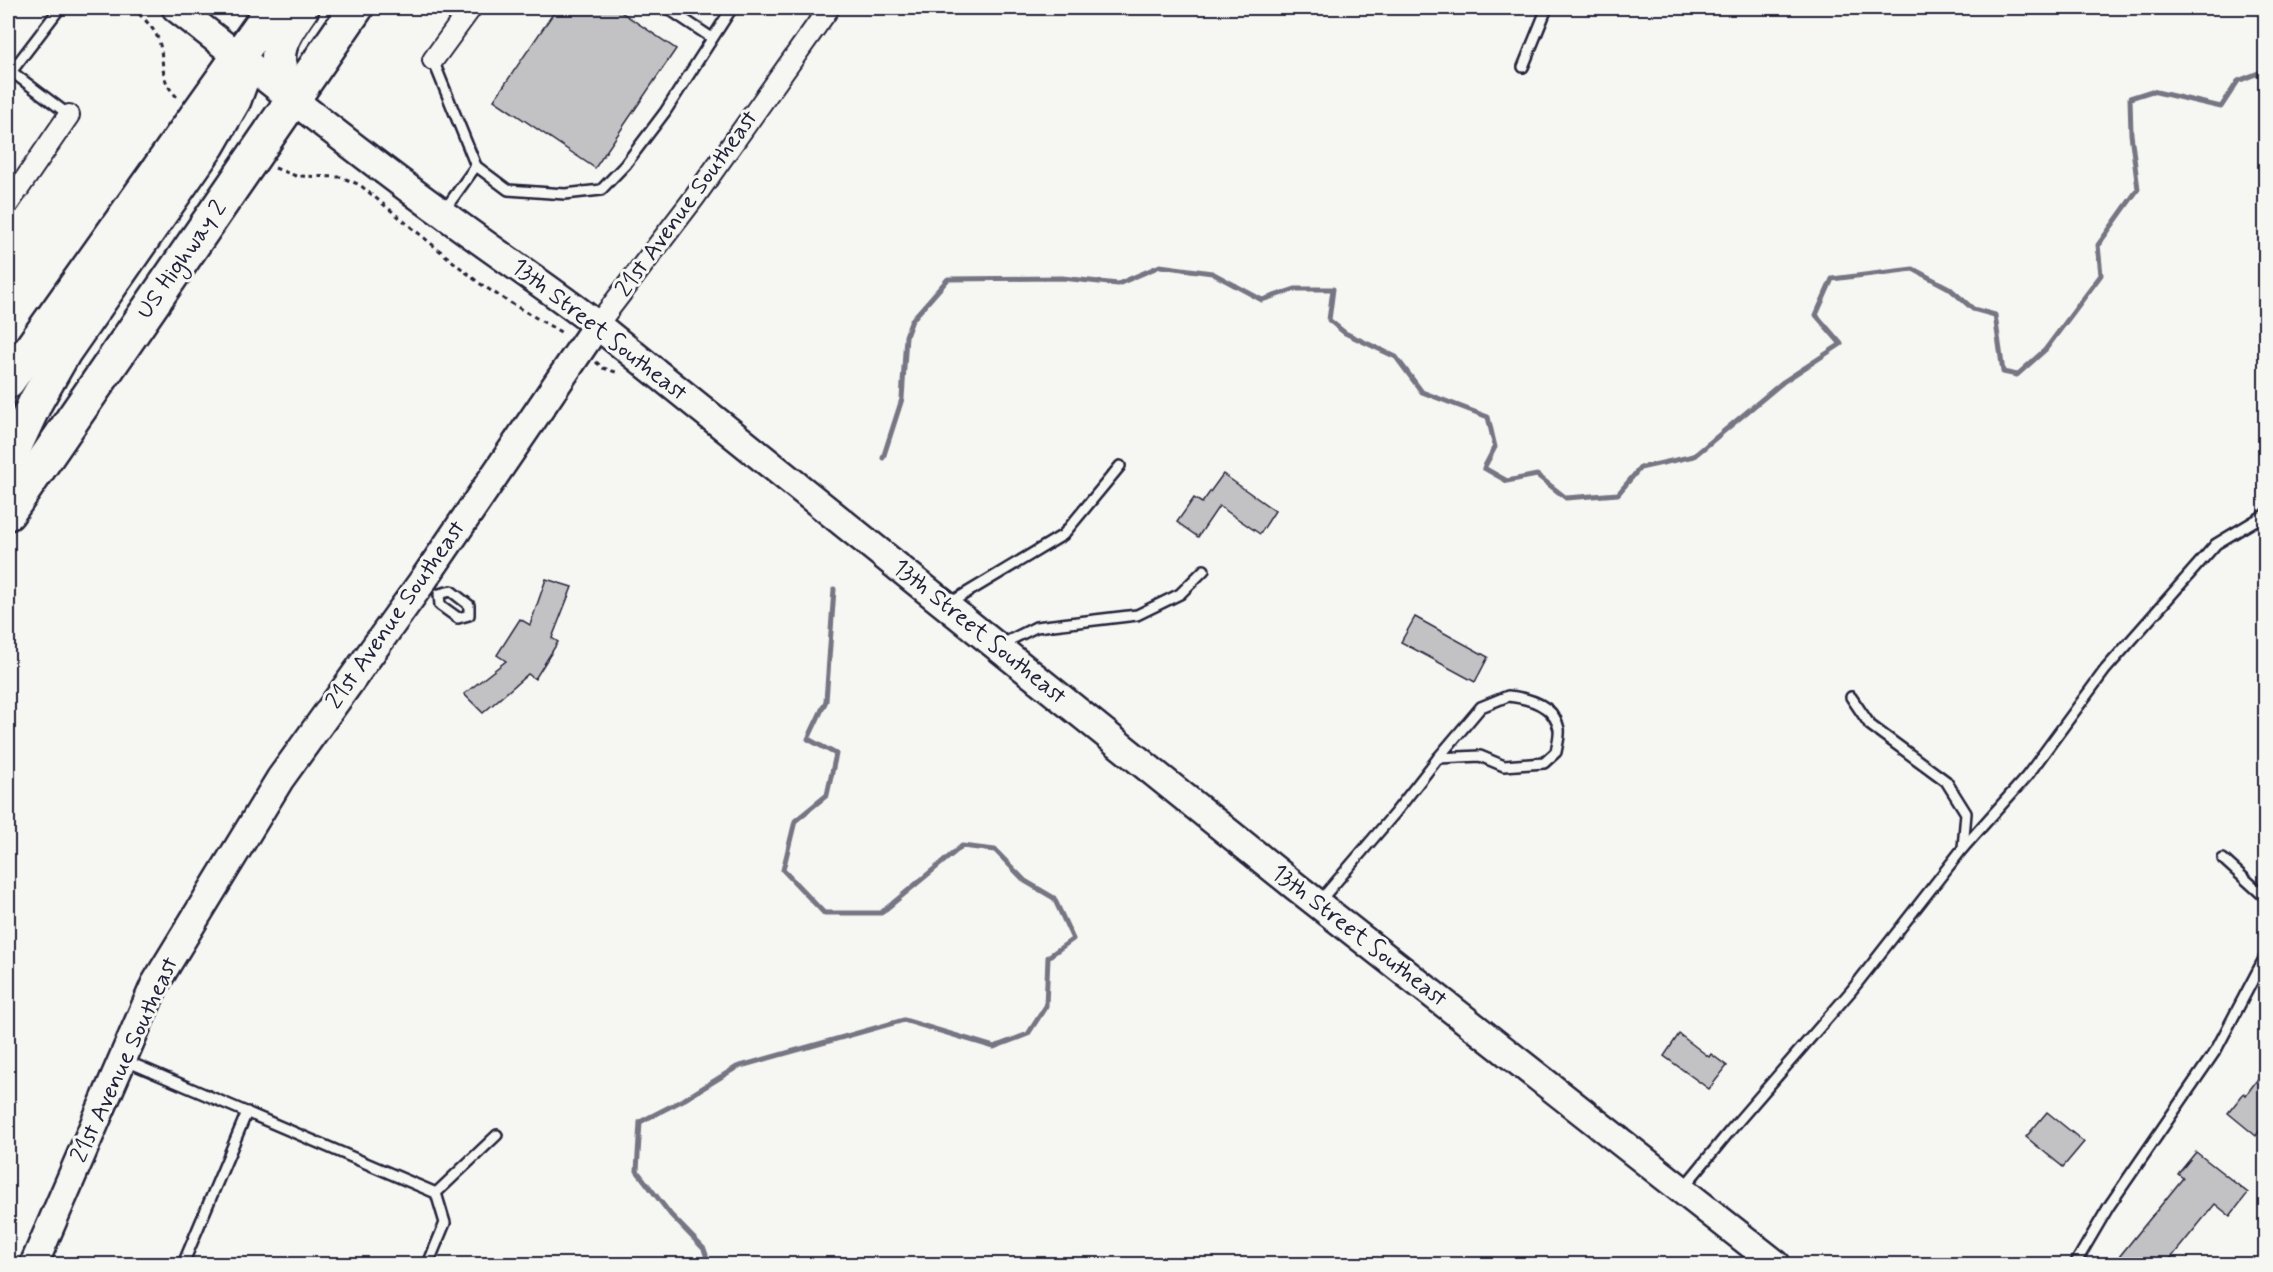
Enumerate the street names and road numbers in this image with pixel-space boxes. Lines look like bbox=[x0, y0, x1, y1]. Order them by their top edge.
street label: 21st Avenue Southeast bbox=[609, 104, 765, 303]
street label: US Highway 2 bbox=[130, 194, 236, 327]
street label: 13th Street Southeast bbox=[505, 251, 694, 409]
street label: 21st Avenue Southeast bbox=[319, 514, 473, 715]
street label: 13th Street Southeast bbox=[886, 552, 1073, 712]
street label: 13th Street Southeast bbox=[1265, 857, 1454, 1015]
street label: 21st Avenue Southeast bbox=[64, 952, 186, 1168]

